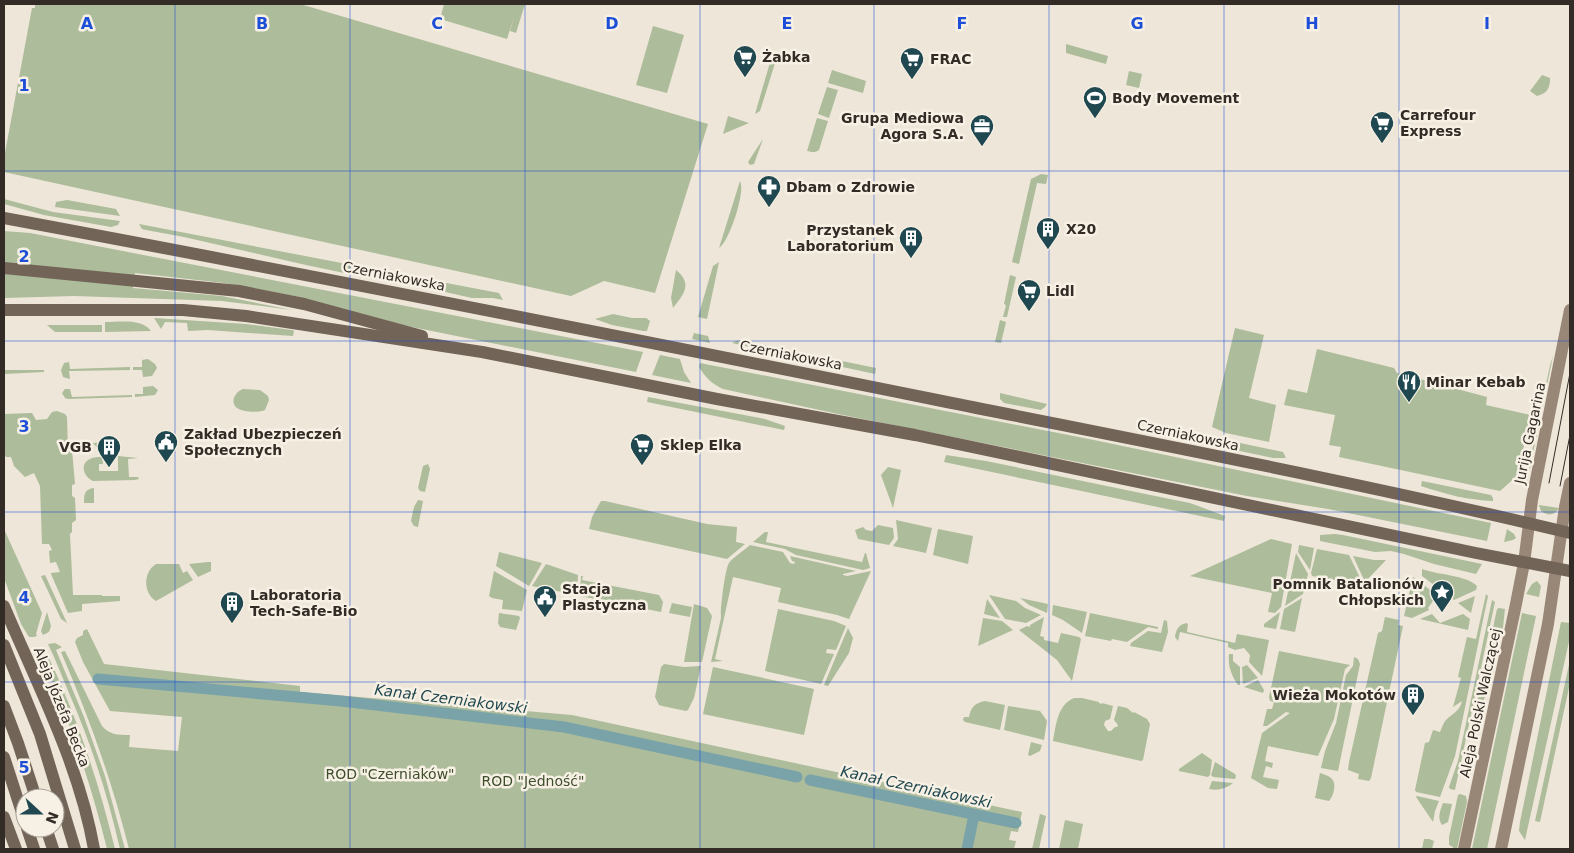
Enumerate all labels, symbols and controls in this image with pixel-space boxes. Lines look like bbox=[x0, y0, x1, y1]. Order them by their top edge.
text: A bbox=[81, 14, 94, 33]
text: B bbox=[256, 14, 268, 33]
text: C bbox=[431, 14, 443, 33]
text: D bbox=[605, 14, 619, 33]
text: E bbox=[782, 14, 792, 33]
text: F bbox=[957, 14, 967, 33]
text: G bbox=[1130, 14, 1144, 33]
text: H bbox=[1305, 14, 1319, 33]
text: I bbox=[1484, 14, 1490, 33]
supermarket icon: Żabka bbox=[732, 44, 758, 78]
supermarket icon: FRAC bbox=[899, 46, 925, 80]
place label: Żabka bbox=[762, 49, 810, 65]
place label: FRAC bbox=[930, 51, 971, 67]
text: 1 bbox=[18, 76, 30, 95]
sports icon: Body Movement bbox=[1082, 85, 1108, 119]
place label: Body Movement bbox=[1112, 90, 1240, 106]
place label: Carrefour Express bbox=[1400, 107, 1476, 139]
place label: Grupa Mediowa Agora S.A. bbox=[841, 110, 964, 142]
supermarket icon: Carrefour Express bbox=[1369, 110, 1395, 144]
office icon: Grupa Mediowa Agora S.A. bbox=[969, 113, 995, 147]
pharmacy icon: Dbam o Zdrowie bbox=[756, 174, 782, 208]
place label: Dbam o Zdrowie bbox=[786, 179, 915, 195]
building icon: X20 bbox=[1035, 216, 1061, 250]
place label: X20 bbox=[1066, 221, 1097, 237]
place label: Przystanek Laboratorium bbox=[787, 222, 895, 254]
building icon: Przystanek Laboratorium bbox=[898, 225, 924, 259]
text: 2 bbox=[18, 247, 30, 266]
street label: Czerniakowska bbox=[341, 258, 447, 294]
supermarket icon: Lidl bbox=[1016, 278, 1042, 312]
place label: Lidl bbox=[1046, 283, 1075, 299]
street label: Czerniakowska bbox=[738, 337, 844, 373]
restaurant icon: Minar Kebab bbox=[1396, 369, 1422, 403]
place label: Minar Kebab bbox=[1426, 374, 1526, 390]
street label: Jurija Gagarina bbox=[1511, 381, 1549, 486]
street label: Czerniakowska bbox=[1135, 416, 1241, 454]
text: 3 bbox=[18, 417, 30, 436]
place label: Zakład Ubezpieczeń Społecznych bbox=[184, 426, 342, 458]
public building icon: Zakład Ubezpieczeń Społecznych bbox=[153, 429, 179, 463]
supermarket icon: Sklep Elka bbox=[629, 432, 655, 466]
building icon: VGB bbox=[96, 434, 122, 468]
place label: Sklep Elka bbox=[660, 437, 742, 453]
place label: VGB bbox=[59, 439, 92, 455]
place label: Pomnik Batalionów Chłopskich bbox=[1273, 576, 1424, 608]
place icon: Pomnik Batalionów Chłopskich bbox=[1429, 579, 1455, 613]
place label: Stacja Plastyczna bbox=[562, 581, 647, 613]
public building icon: Stacja Plastyczna bbox=[532, 584, 558, 618]
place label: Laboratoria Tech-Safe-Bio bbox=[250, 587, 358, 619]
text: 4 bbox=[18, 588, 30, 607]
building icon: Laboratoria Tech-Safe-Bio bbox=[219, 590, 245, 624]
street label: Aleja Polski Walczącej bbox=[1456, 627, 1504, 779]
street label: Aleja Józefa Becka bbox=[31, 645, 93, 769]
water label: Kanał Czerniakowski bbox=[374, 681, 529, 717]
building icon: Wieża Mokotów bbox=[1400, 682, 1426, 716]
place label: Wieża Mokotów bbox=[1272, 687, 1396, 703]
text: 5 bbox=[18, 758, 30, 777]
water label: Kanał Czerniakowski bbox=[839, 762, 994, 812]
park label: ROD "Czerniaków" bbox=[325, 766, 455, 782]
park label: ROD "Jedność" bbox=[482, 773, 584, 789]
north arrow bbox=[15, 788, 65, 838]
text: N bbox=[43, 809, 62, 826]

